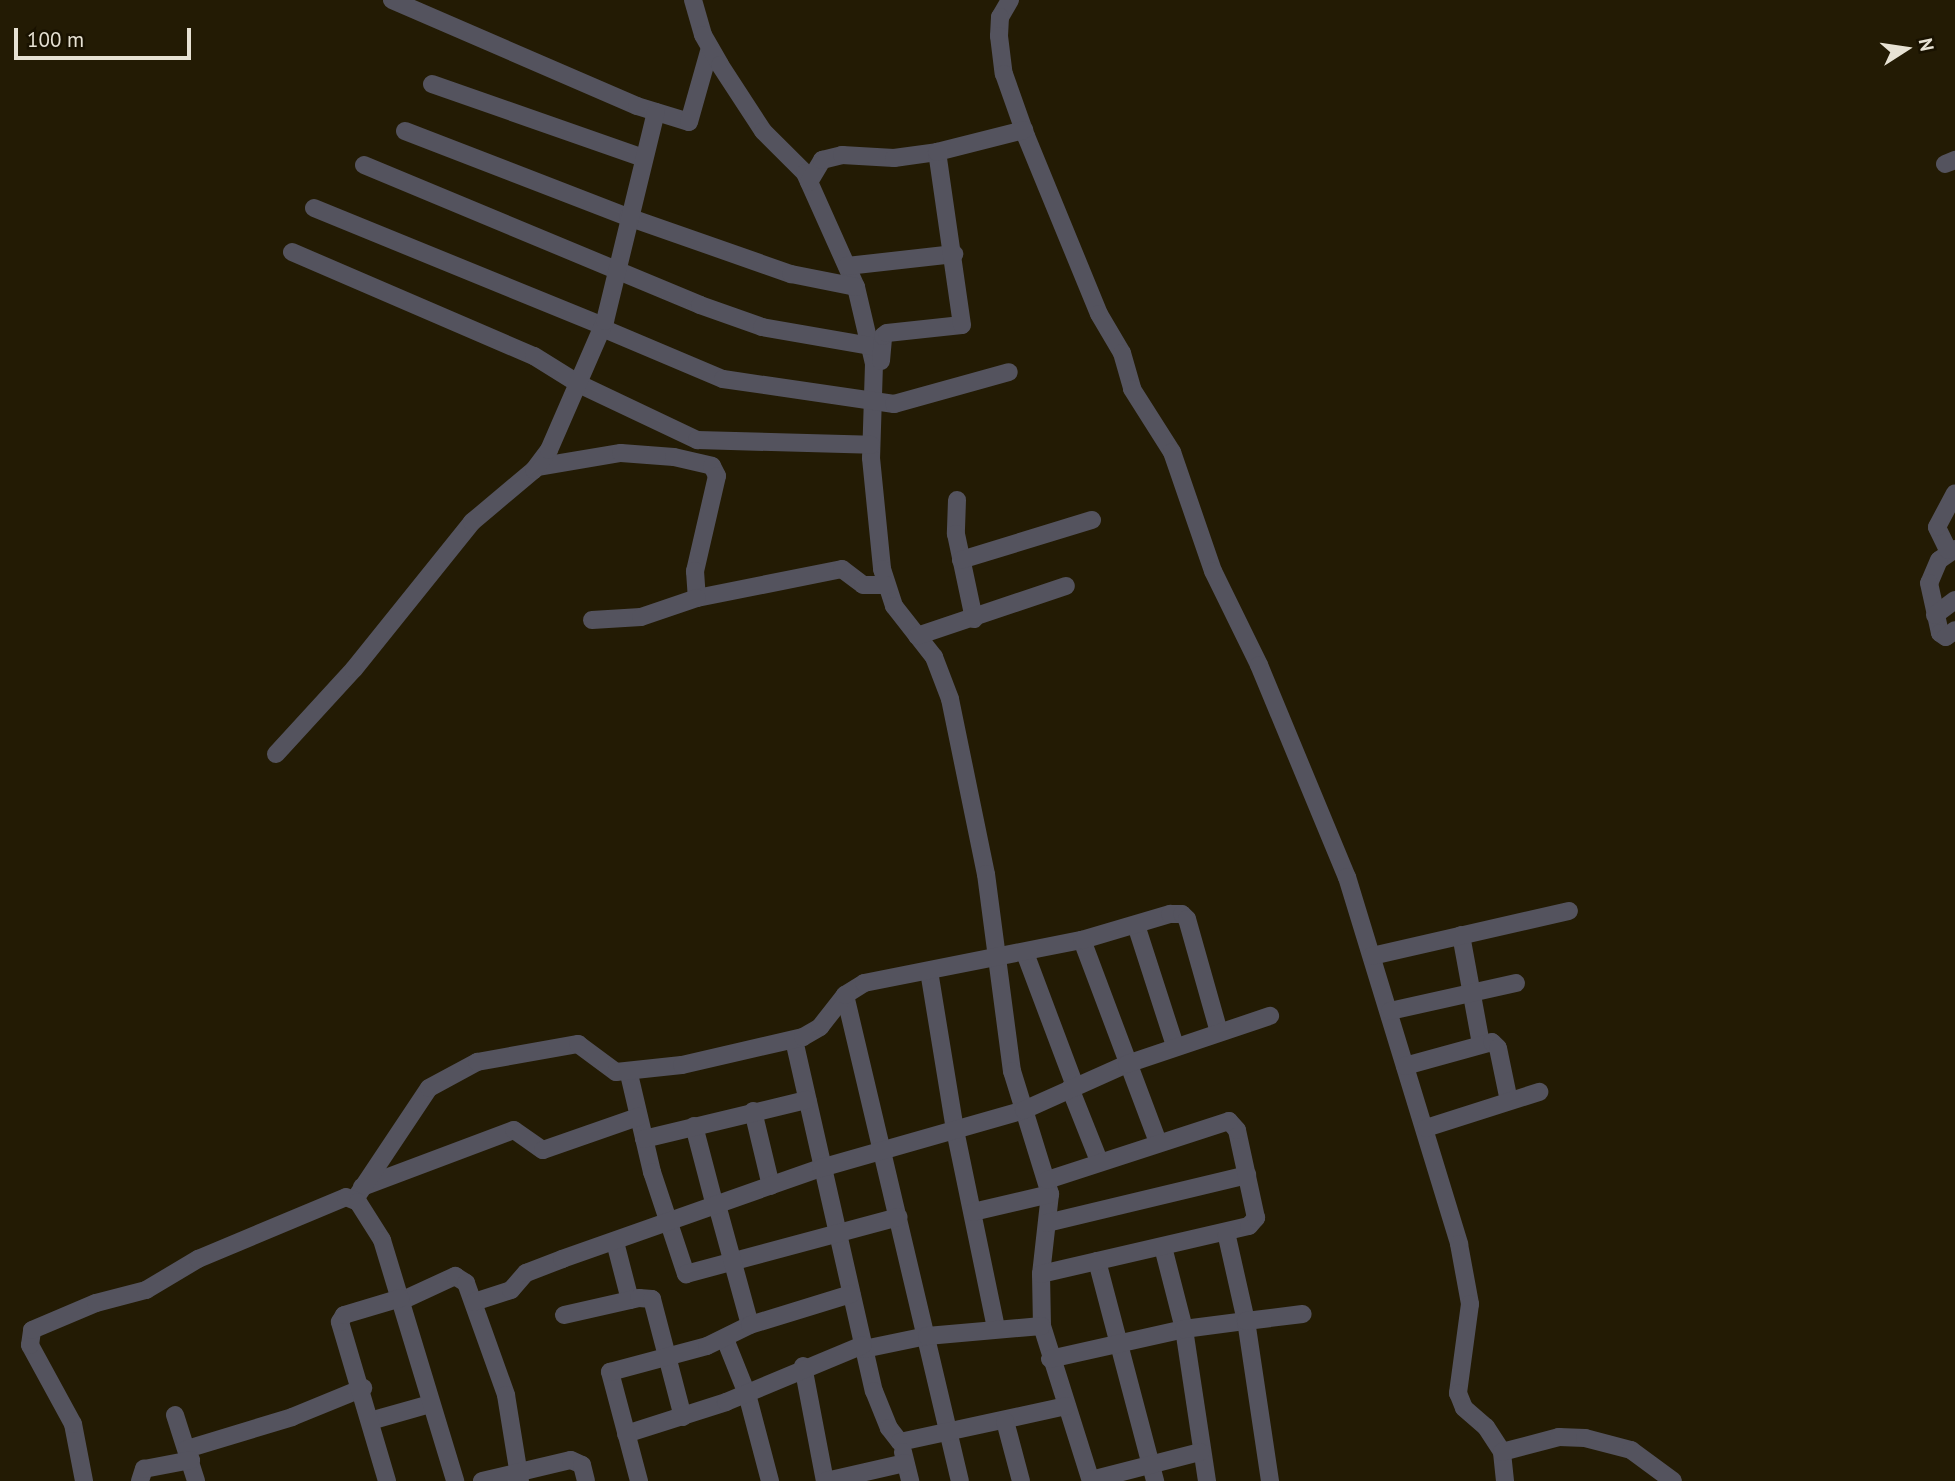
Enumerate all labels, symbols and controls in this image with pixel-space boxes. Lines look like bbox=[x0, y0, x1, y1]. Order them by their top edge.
scale bar bbox=[18, 14, 194, 58]
north arrow bbox=[1871, 14, 1941, 84]
text: 100 m bbox=[27, 26, 84, 53]
text: N bbox=[1914, 36, 1940, 53]

